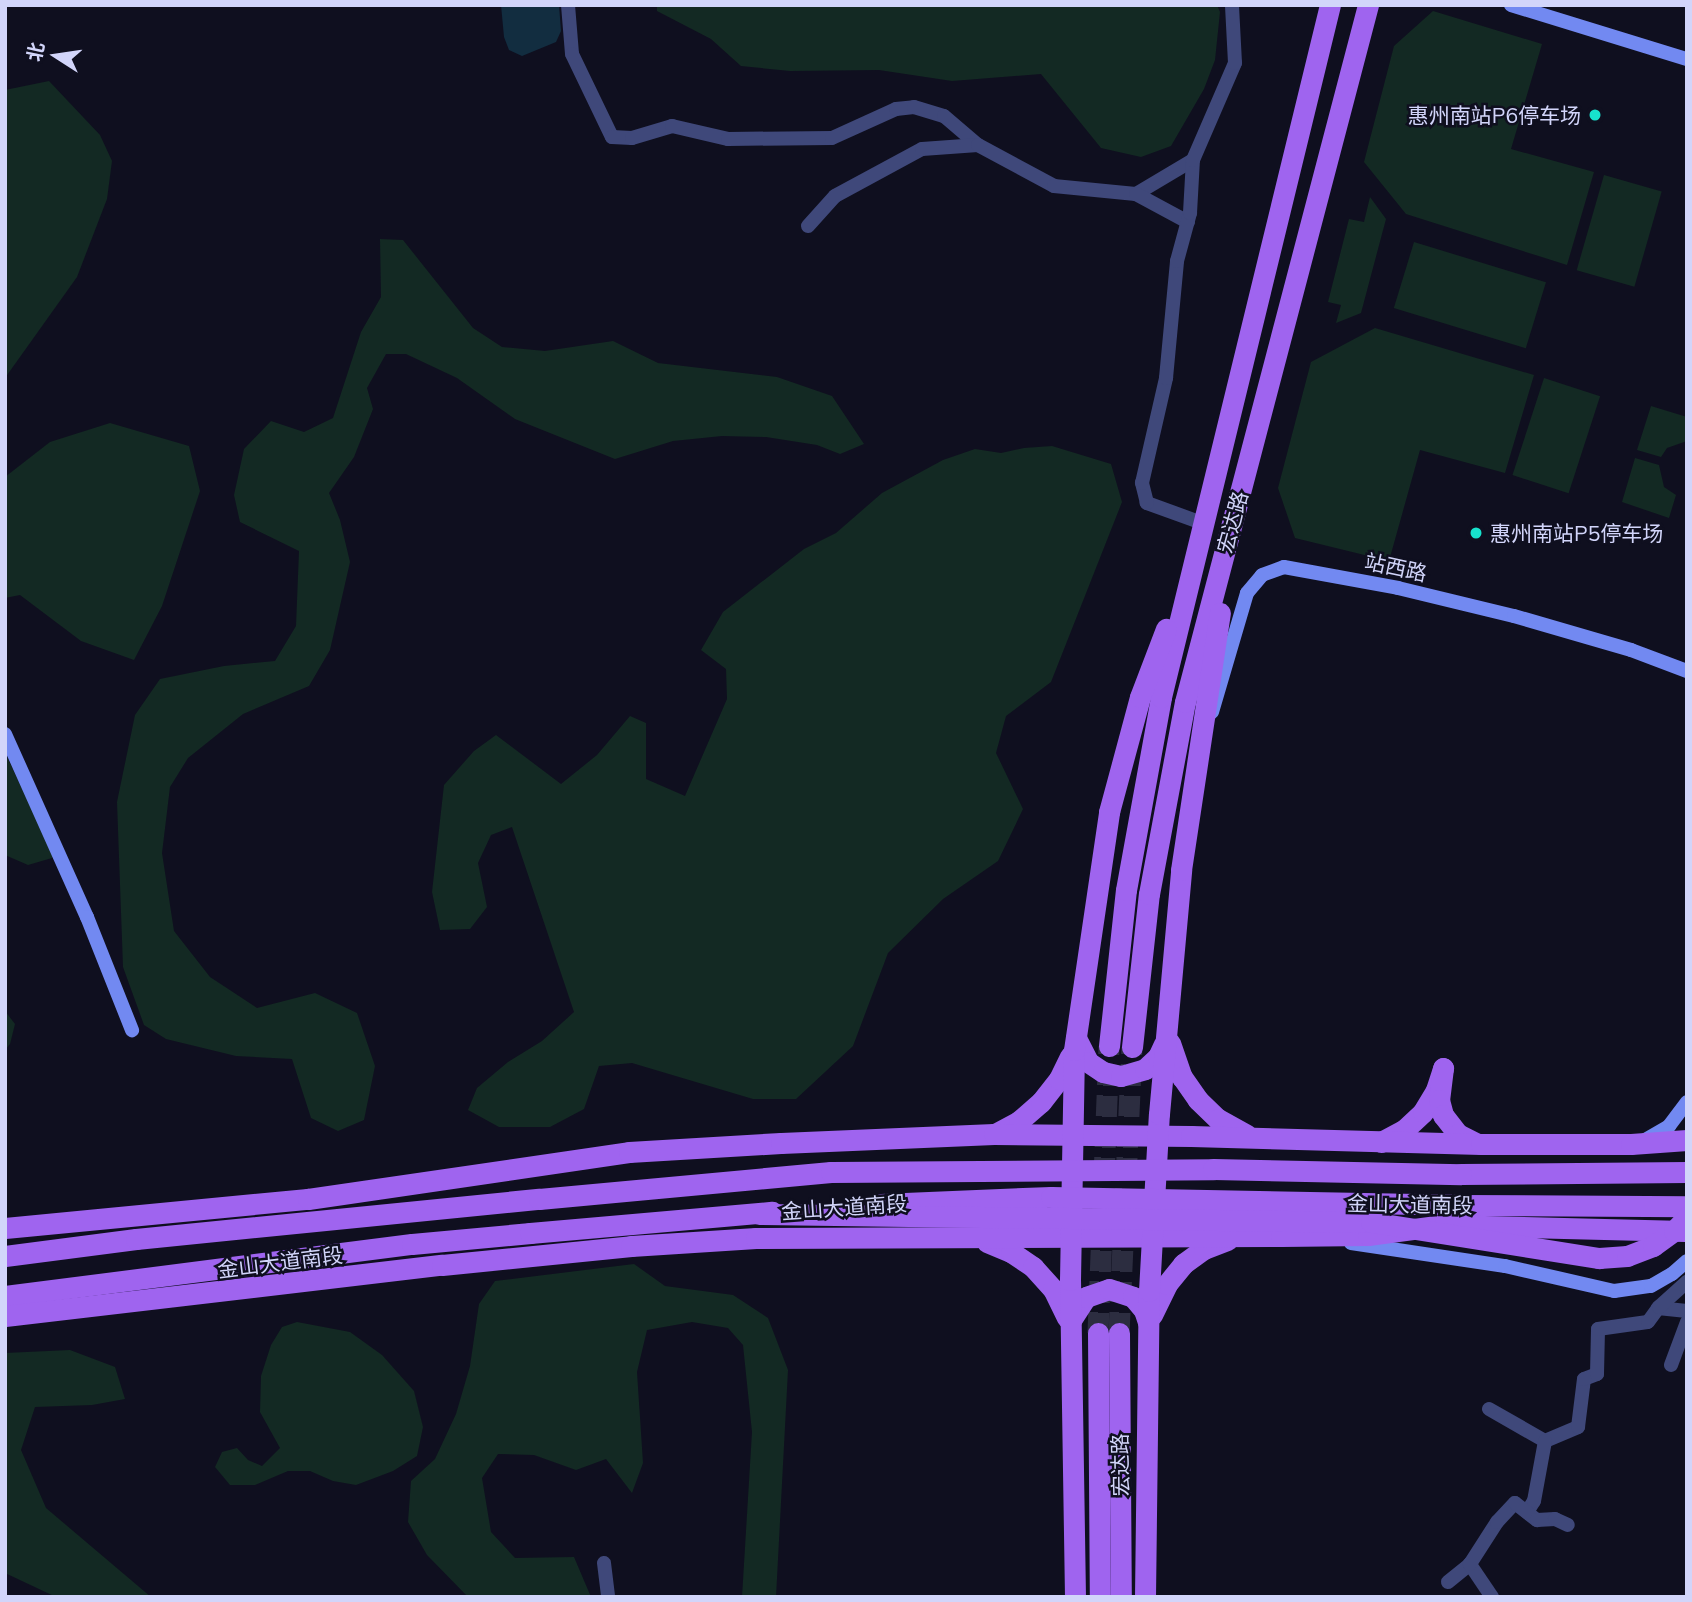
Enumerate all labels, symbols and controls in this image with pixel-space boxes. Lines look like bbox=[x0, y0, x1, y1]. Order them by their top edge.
north arrow bbox=[21, 21, 91, 91]
text: 北 bbox=[22, 40, 49, 63]
place label: 惠州南站P6停车场 bbox=[1408, 102, 1581, 128]
marker: 惠州南站P6停车场 bbox=[1587, 107, 1603, 123]
street label: 宏达路 bbox=[1212, 488, 1252, 556]
place label: 惠州南站P5停车场 bbox=[1490, 520, 1663, 546]
marker: 惠州南站P5停车场 bbox=[1468, 525, 1484, 541]
street label: 站西路 bbox=[1363, 548, 1429, 586]
street label: 金山大道南段 bbox=[780, 1190, 908, 1224]
street label: 金山大道南段 bbox=[1347, 1190, 1473, 1218]
street label: 金山大道南段 bbox=[216, 1242, 344, 1282]
street label: 宏达路 bbox=[1107, 1433, 1133, 1497]

